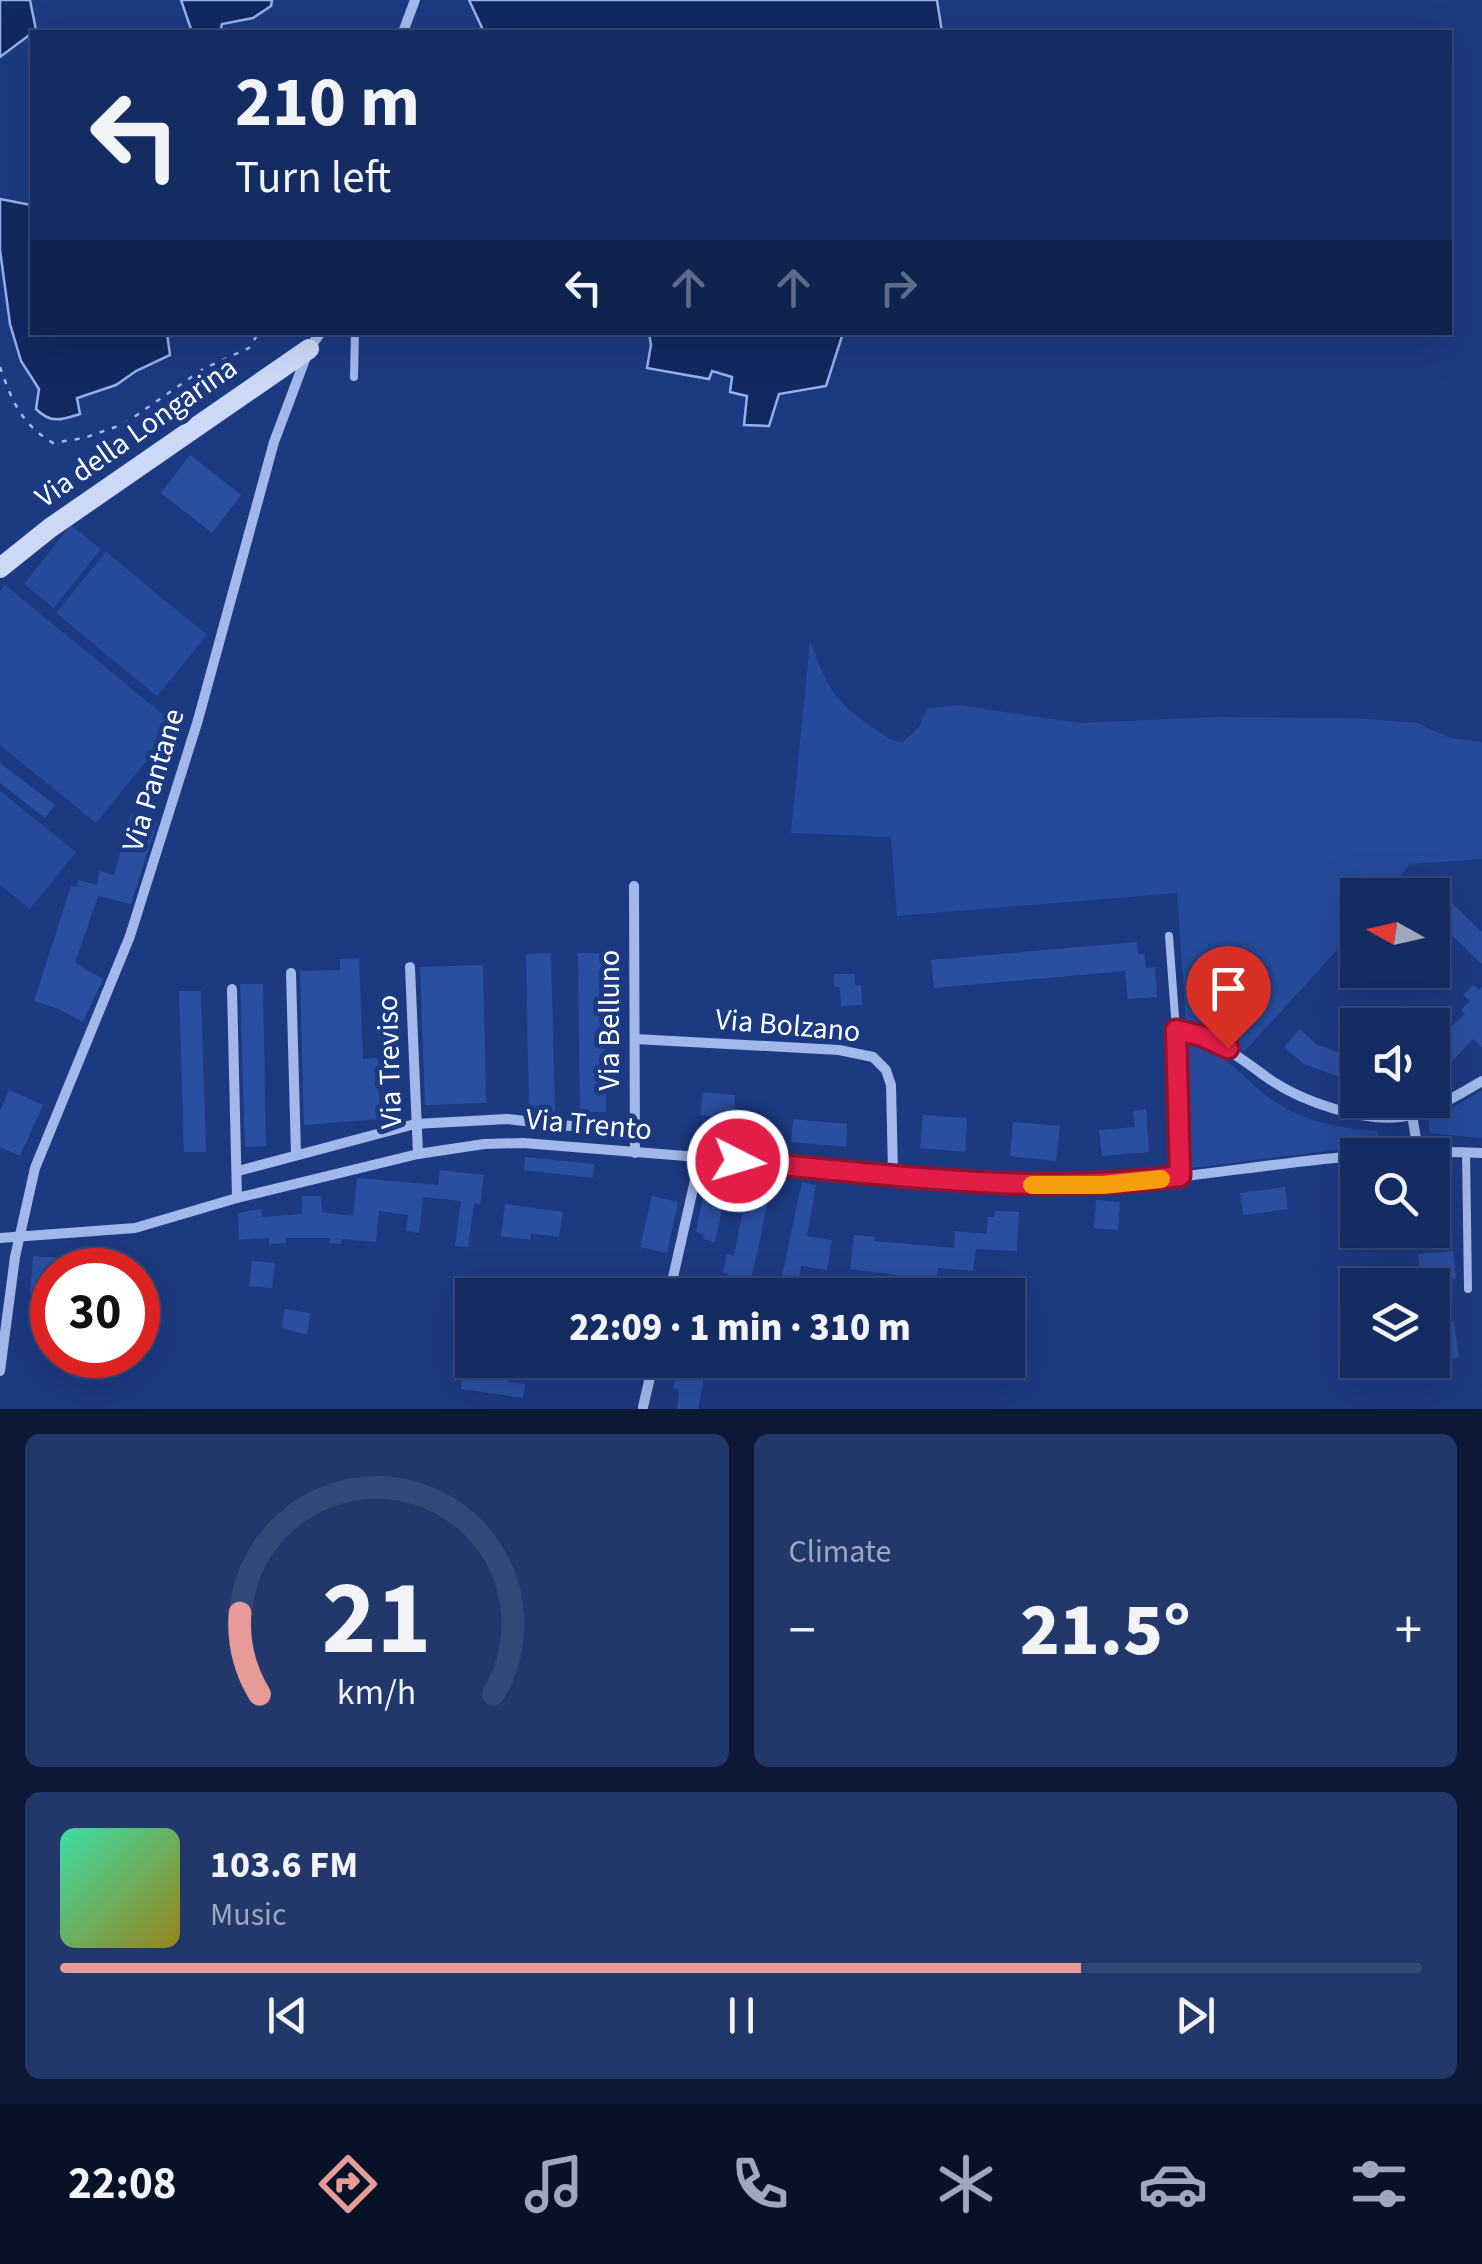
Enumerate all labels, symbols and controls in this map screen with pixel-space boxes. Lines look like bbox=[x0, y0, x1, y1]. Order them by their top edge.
text: 210 m bbox=[235, 53, 420, 153]
icon: left bbox=[70, 70, 200, 200]
text: Turn left bbox=[235, 146, 391, 210]
icon: left bbox=[556, 260, 611, 315]
icon: ahead bbox=[661, 260, 716, 315]
icon: ahead bbox=[766, 260, 821, 315]
icon: right bbox=[871, 260, 926, 315]
street label: Via della Longarina bbox=[27, 347, 246, 518]
street label: Via Pantane bbox=[111, 704, 196, 857]
north arrow bbox=[1340, 878, 1450, 988]
map controls bbox=[1340, 878, 1450, 1378]
pin bbox=[1186, 946, 1271, 1049]
street label: Via Belluno bbox=[588, 950, 631, 1090]
icon: arrive bbox=[1201, 961, 1256, 1016]
street label: Via Treviso bbox=[366, 994, 413, 1130]
street label: Via Bolzano bbox=[714, 998, 862, 1053]
button: sound bbox=[1340, 1008, 1450, 1118]
street label: Via Trento bbox=[524, 1098, 654, 1151]
position arrow bbox=[686, 1109, 790, 1213]
button: search bbox=[1340, 1138, 1450, 1248]
speed limit sign: 30 bbox=[30, 1248, 160, 1378]
button: layers bbox=[1340, 1268, 1450, 1378]
text: 22:09 · 1 min · 310 m bbox=[569, 1301, 911, 1355]
text: Climate bbox=[789, 1529, 891, 1575]
text: 21 bbox=[322, 1546, 432, 1694]
text: 21.5° bbox=[1020, 1577, 1191, 1684]
text: − bbox=[789, 1592, 816, 1670]
text: + bbox=[1395, 1592, 1422, 1670]
text: km/h bbox=[337, 1667, 416, 1718]
text: 103.6 FM bbox=[210, 1838, 358, 1892]
text: Music bbox=[210, 1892, 287, 1938]
icon: previous bbox=[260, 1988, 315, 2043]
icon: pause bbox=[714, 1988, 769, 2043]
icon: next bbox=[1168, 1988, 1223, 2043]
icon: directions bbox=[313, 2149, 383, 2219]
icon: music bbox=[519, 2149, 589, 2219]
icon: phone bbox=[725, 2149, 795, 2219]
icon: climate bbox=[931, 2149, 1001, 2219]
icon: car bbox=[1138, 2149, 1208, 2219]
icon: filters bbox=[1344, 2149, 1414, 2219]
text: 22:08 bbox=[68, 2152, 177, 2216]

